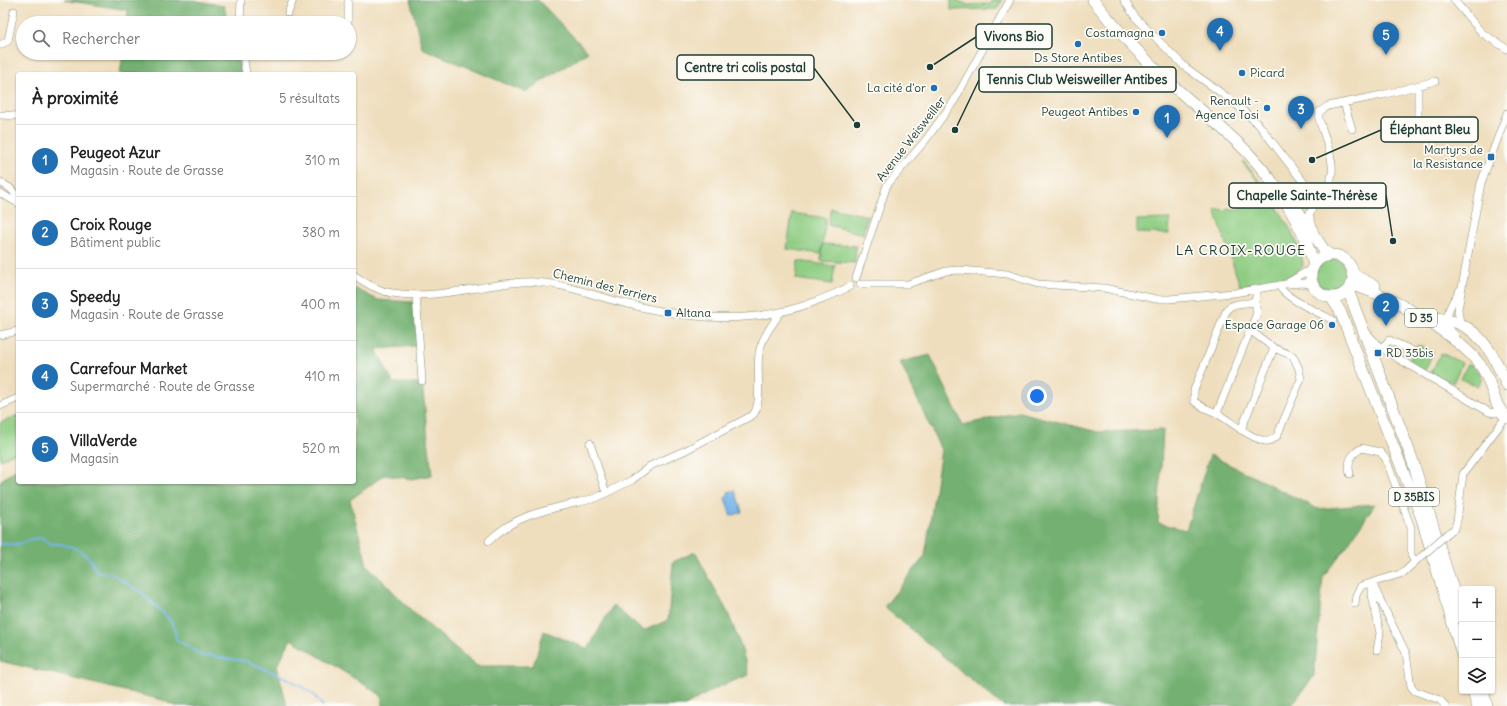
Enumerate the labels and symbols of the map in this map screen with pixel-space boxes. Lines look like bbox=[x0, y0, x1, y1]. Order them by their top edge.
pin: 4 bbox=[1207, 18, 1233, 51]
pin: 5 bbox=[1373, 22, 1399, 55]
callout: Vivons Bio bbox=[976, 24, 1052, 49]
place label: Costamagna bbox=[1085, 25, 1154, 40]
text: Vivons Bio bbox=[984, 28, 1044, 45]
marker: Costamagna bbox=[1157, 28, 1167, 38]
marker: Ds Store Antibes bbox=[1073, 39, 1083, 49]
place label: Ds Store Antibes bbox=[1034, 50, 1122, 65]
callout: Centre tri colis postal bbox=[677, 55, 814, 80]
text: Centre tri colis postal bbox=[684, 59, 806, 76]
place label: Picard bbox=[1250, 65, 1285, 80]
callout: Tennis Club Weisweiller Antibes bbox=[979, 67, 1176, 92]
marker: Picard bbox=[1237, 68, 1247, 78]
text: Tennis Club Weisweiller Antibes bbox=[987, 71, 1168, 88]
place label: La cité d'or bbox=[867, 80, 926, 95]
marker: La cité d'or bbox=[929, 83, 939, 93]
street label: Avenue Weisweiller bbox=[873, 93, 948, 184]
place label: Renault - Agence Tosi bbox=[1196, 93, 1259, 122]
pin: 3 bbox=[1288, 96, 1314, 129]
marker: Renault - Agence Tosi bbox=[1262, 103, 1272, 113]
place label: Peugeot Antibes bbox=[1041, 104, 1128, 119]
pin: 1 bbox=[1154, 105, 1180, 138]
marker: Peugeot Antibes bbox=[1131, 107, 1141, 117]
callout: Éléphant Bleu bbox=[1381, 117, 1478, 142]
text: Éléphant Bleu bbox=[1390, 120, 1471, 138]
place label: Martyrs de la Resistance bbox=[1413, 142, 1483, 171]
marker: Martyrs de la Resistance bbox=[1486, 152, 1496, 162]
callout: Chapelle Sainte-Thérèse bbox=[1229, 183, 1386, 208]
text: Chapelle Sainte-Thérèse bbox=[1236, 187, 1378, 204]
district label: LA CROIX-ROUGE bbox=[1176, 241, 1306, 259]
street label: Chemin des Terriers bbox=[551, 265, 659, 306]
pin: 2 bbox=[1373, 293, 1399, 326]
place label: Altana bbox=[676, 305, 711, 320]
marker: Altana bbox=[663, 308, 673, 318]
road number: D 35 bbox=[1405, 309, 1437, 327]
place label: Espace Garage 06 bbox=[1225, 317, 1324, 332]
marker: Espace Garage 06 bbox=[1327, 320, 1337, 330]
place label: RD 35bis bbox=[1386, 345, 1433, 360]
marker: RD 35bis bbox=[1373, 348, 1383, 358]
your location bbox=[1027, 386, 1047, 406]
road number: D 35BIS bbox=[1389, 488, 1439, 506]

